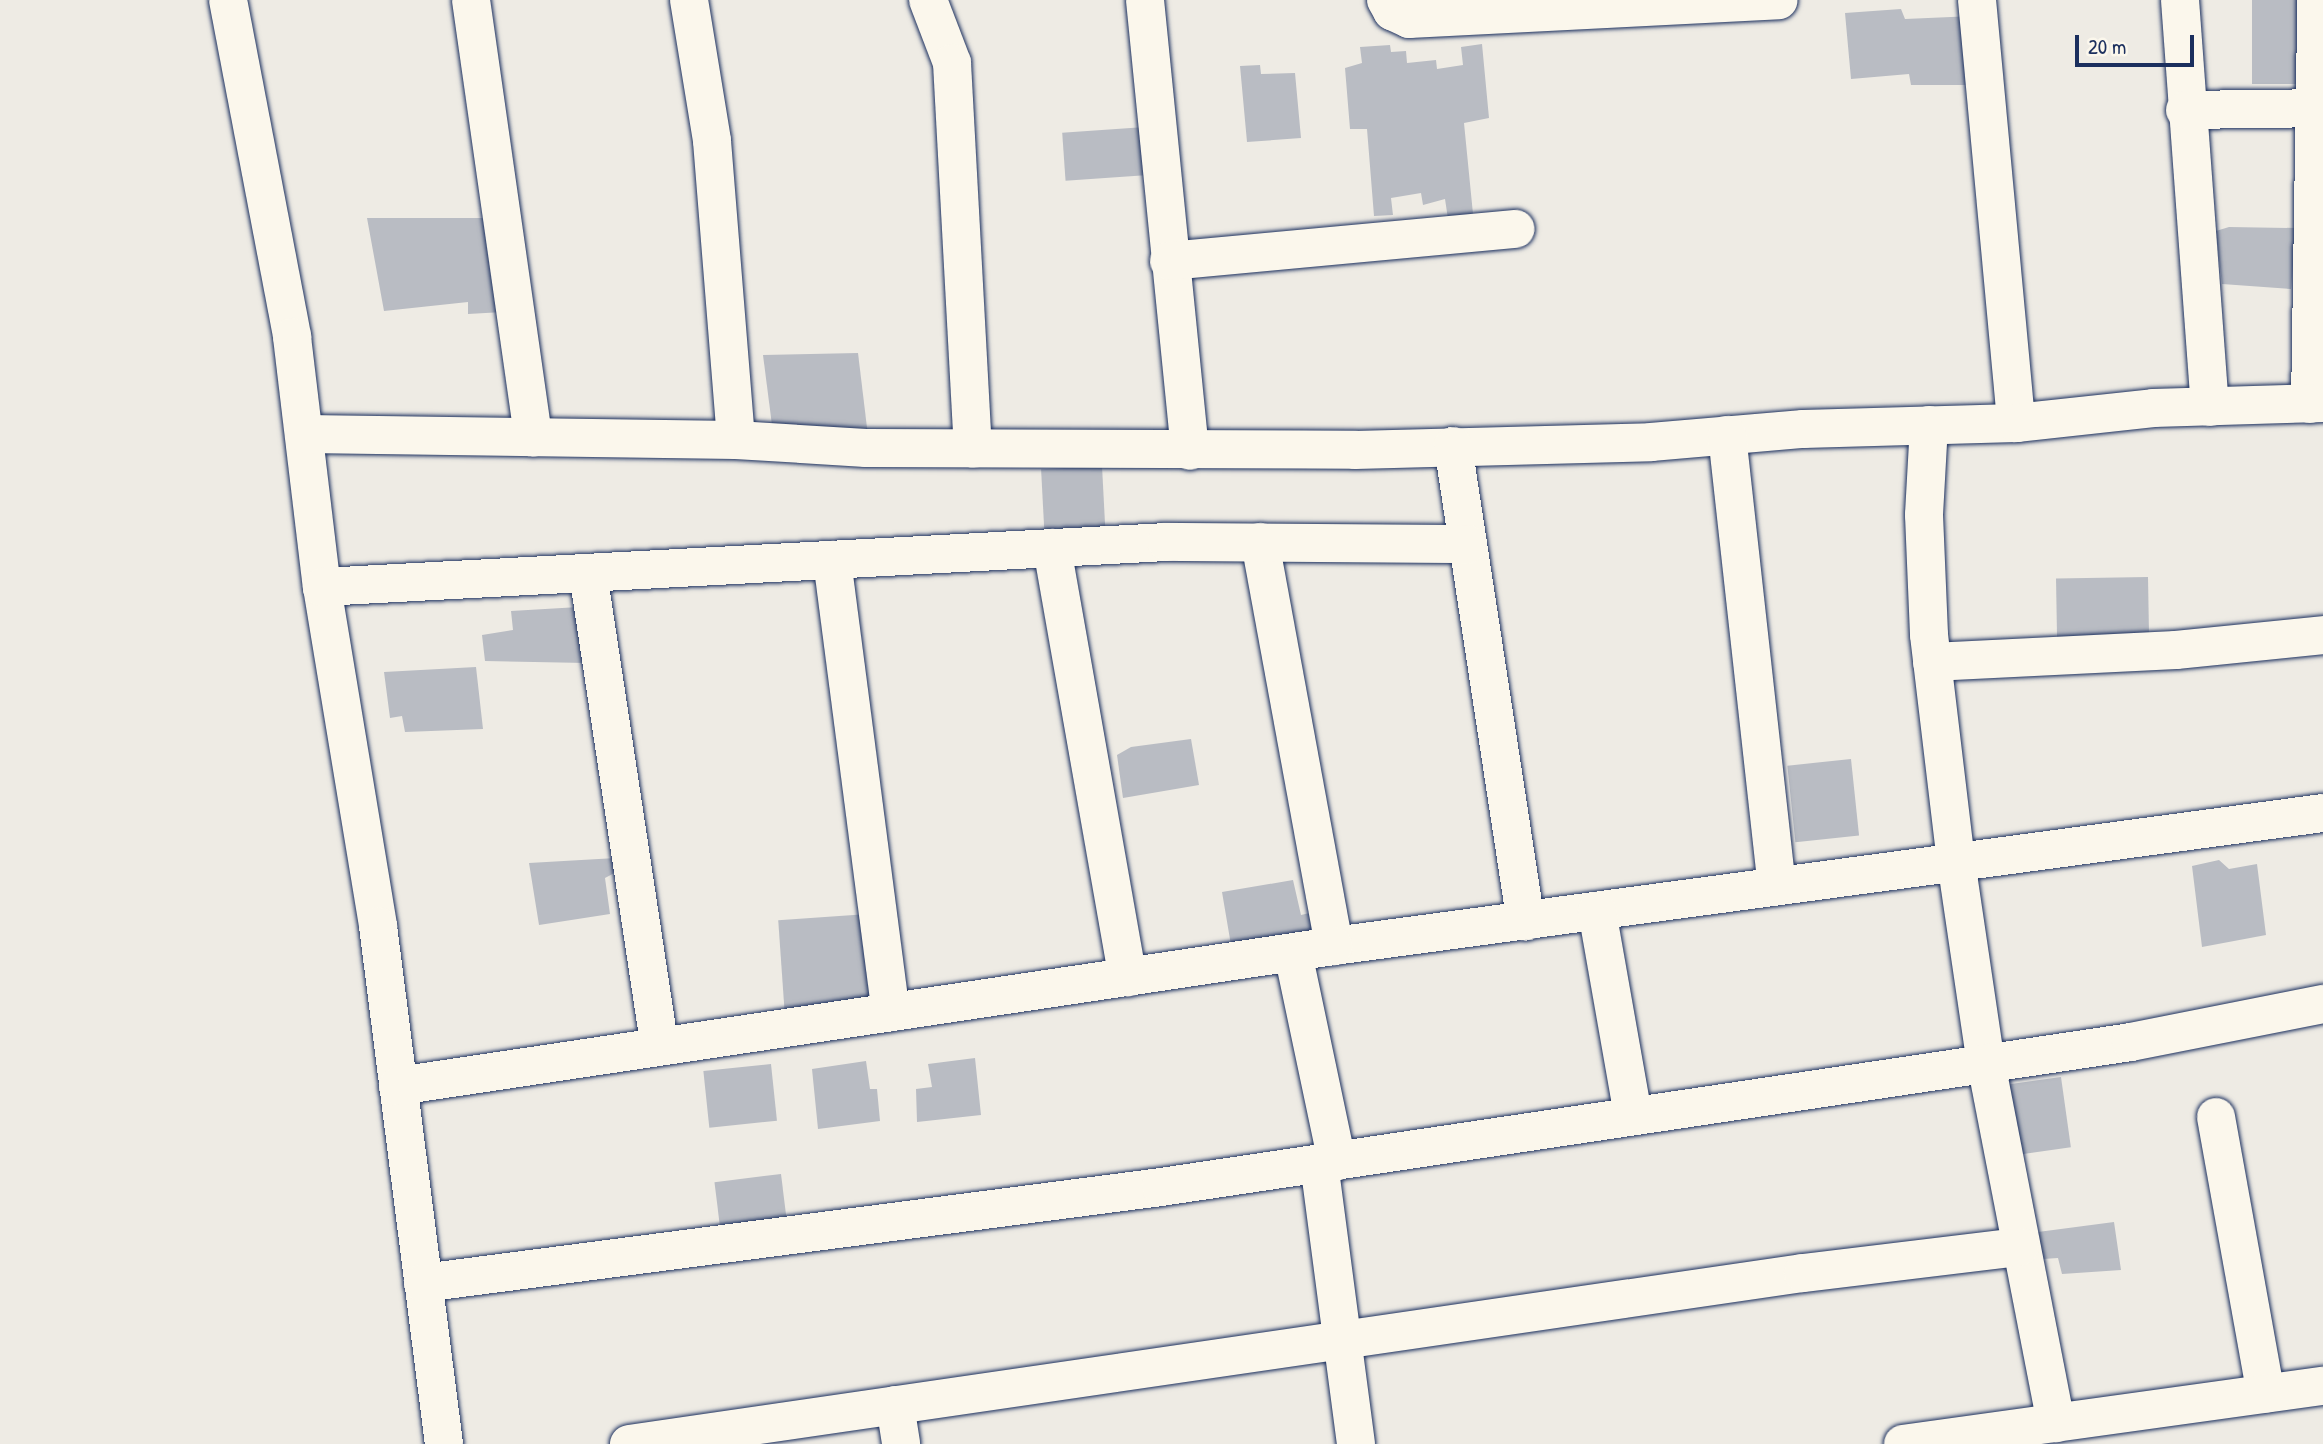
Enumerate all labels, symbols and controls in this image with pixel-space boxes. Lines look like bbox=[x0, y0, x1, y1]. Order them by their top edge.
scale bar bbox=[2078, 21, 2197, 65]
text: 20 m bbox=[2088, 32, 2126, 61]

